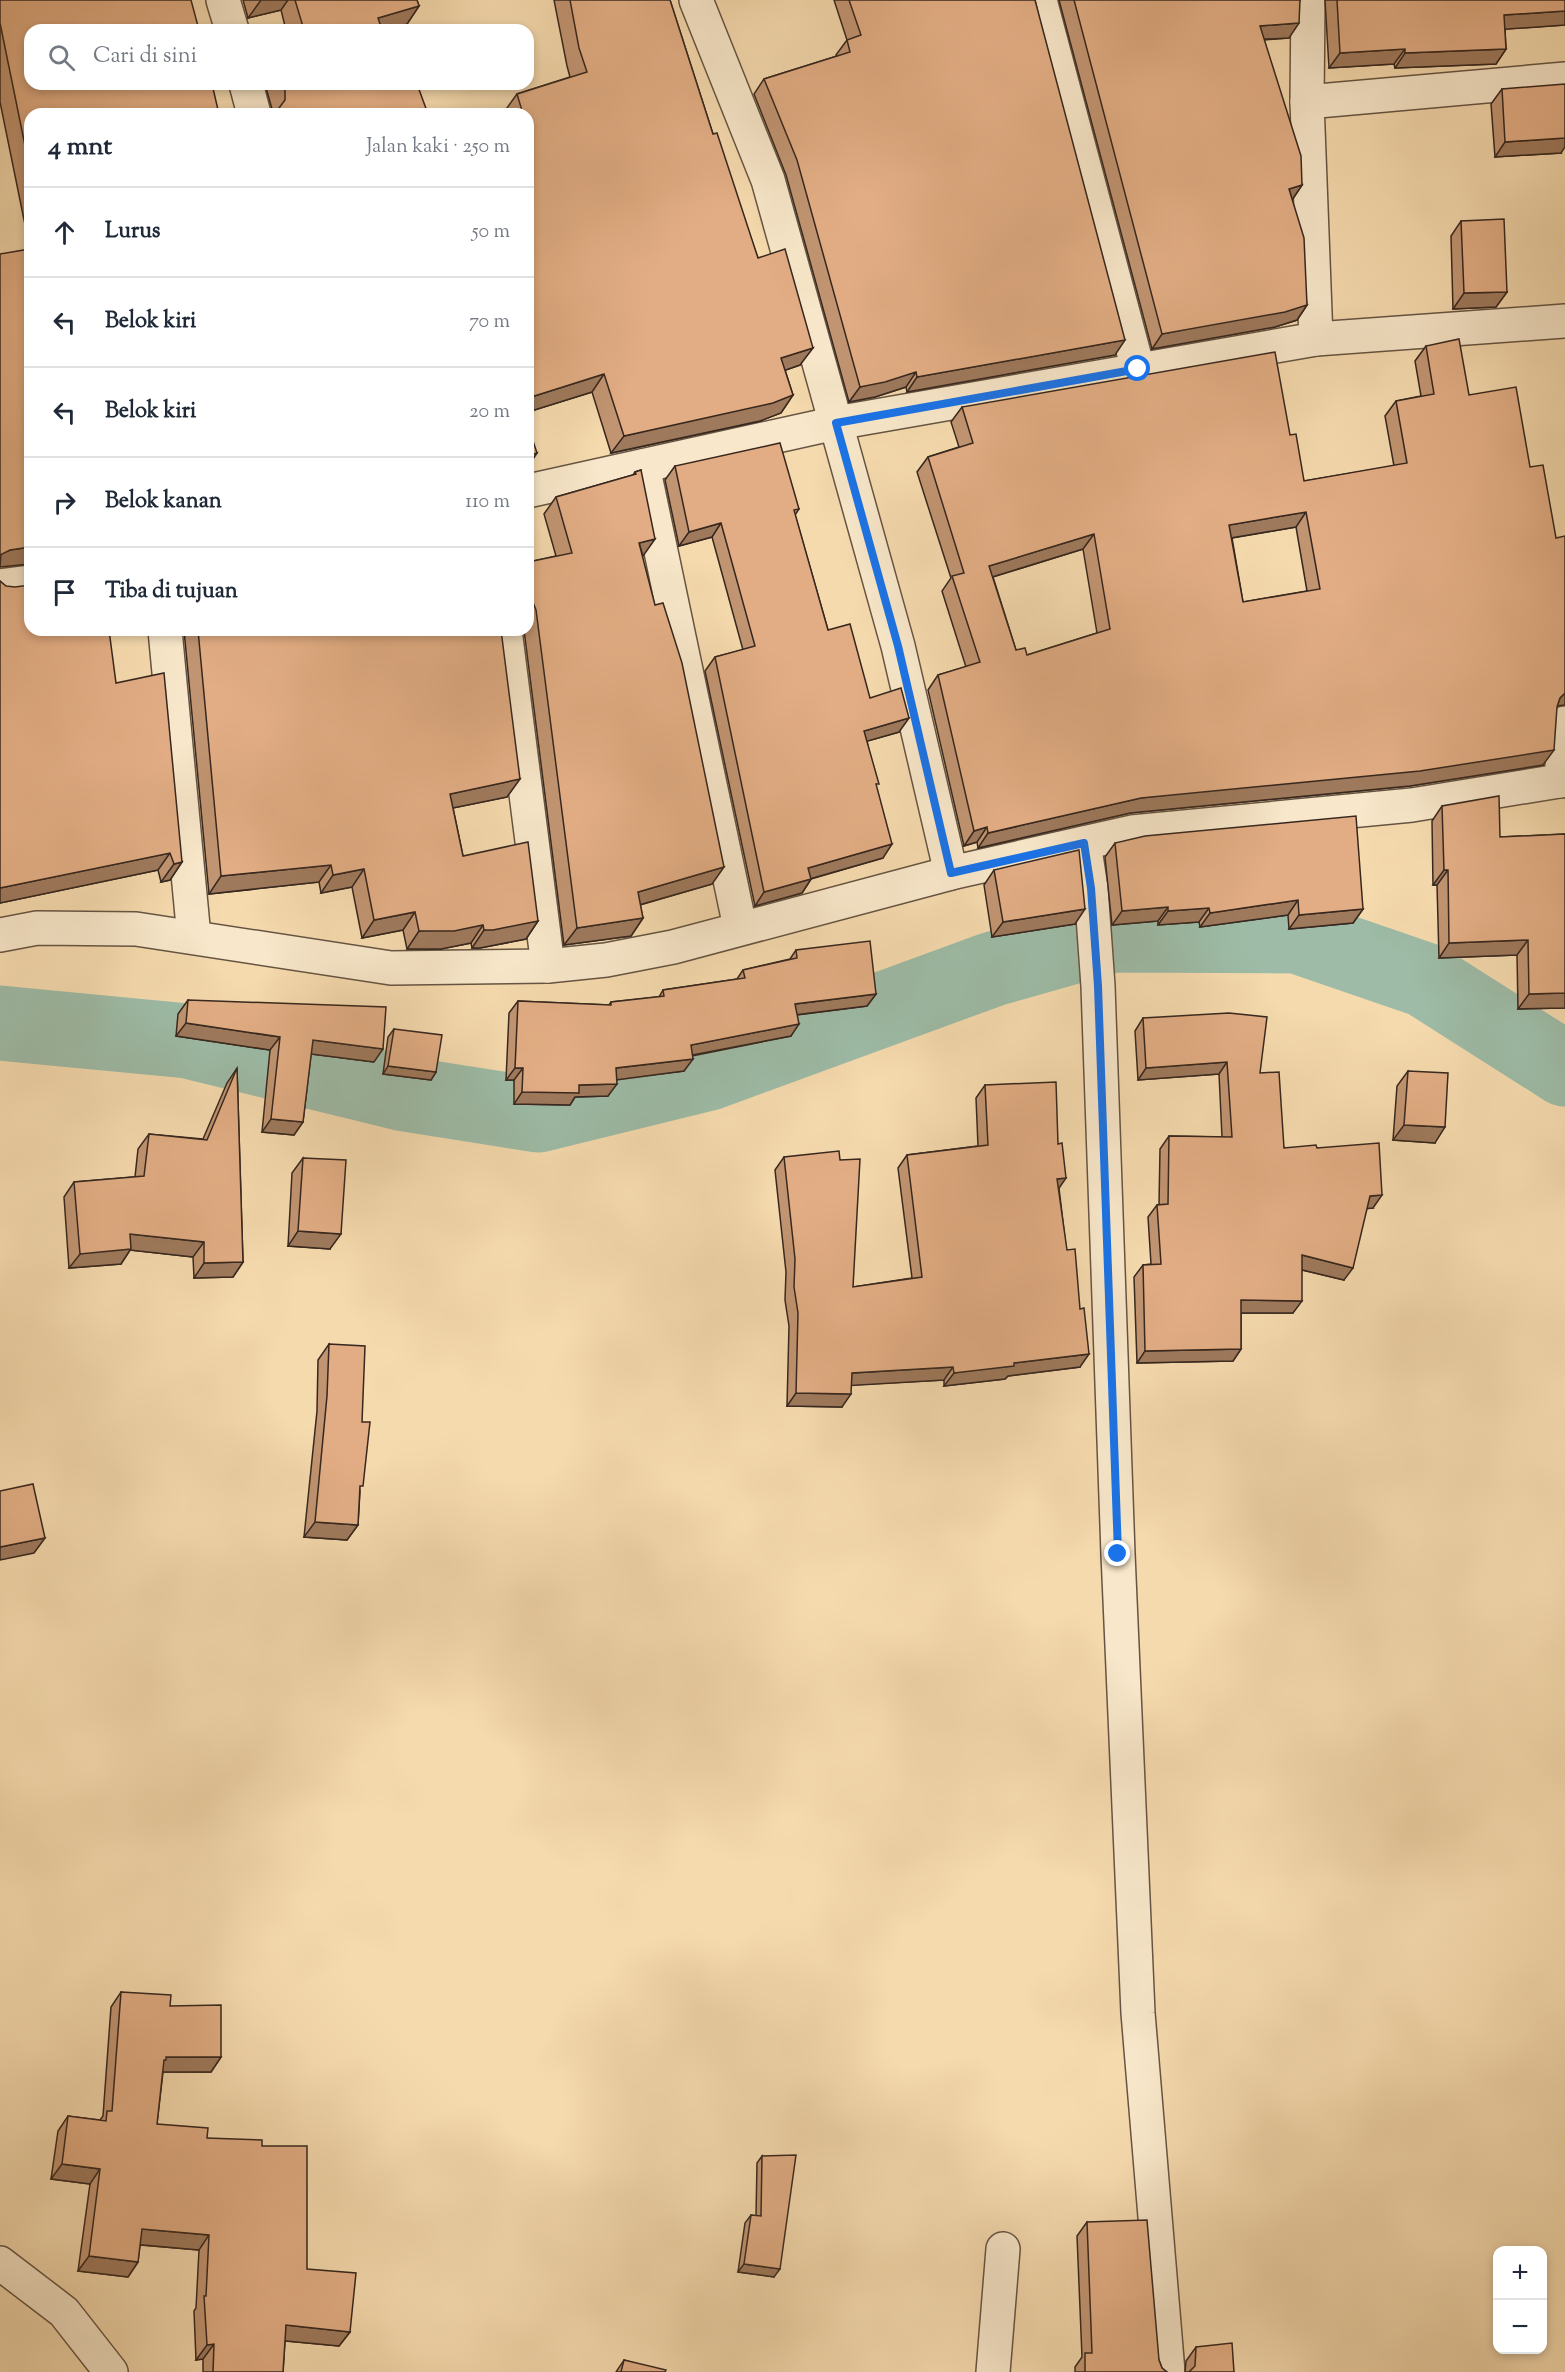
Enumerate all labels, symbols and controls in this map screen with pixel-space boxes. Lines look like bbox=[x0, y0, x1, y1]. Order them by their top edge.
search box bbox=[24, 24, 534, 90]
icon: search bbox=[45, 41, 78, 74]
text: Cari di sini bbox=[93, 41, 197, 73]
text: 4 mnt bbox=[48, 129, 112, 166]
text: Jalan kaki · 250 m bbox=[366, 133, 510, 162]
icon: ahead bbox=[48, 216, 81, 249]
text: Lurus bbox=[105, 216, 161, 248]
text: 50 m bbox=[472, 218, 510, 247]
icon: left bbox=[48, 306, 81, 339]
text: Belok kiri bbox=[105, 306, 196, 338]
text: 70 m bbox=[469, 308, 510, 337]
route start bbox=[1124, 355, 1150, 381]
icon: left bbox=[48, 396, 81, 429]
text: Belok kiri bbox=[105, 396, 196, 428]
text: 20 m bbox=[469, 398, 510, 427]
icon: right bbox=[48, 486, 81, 519]
text: Belok kanan bbox=[105, 486, 222, 518]
text: 110 m bbox=[465, 488, 510, 517]
icon: arrive bbox=[48, 576, 81, 609]
text: Tiba di tujuan bbox=[105, 576, 238, 608]
route end bbox=[1104, 1540, 1130, 1566]
map controls bbox=[1493, 2246, 1547, 2354]
button: + bbox=[1493, 2246, 1547, 2300]
button: − bbox=[1493, 2300, 1547, 2354]

